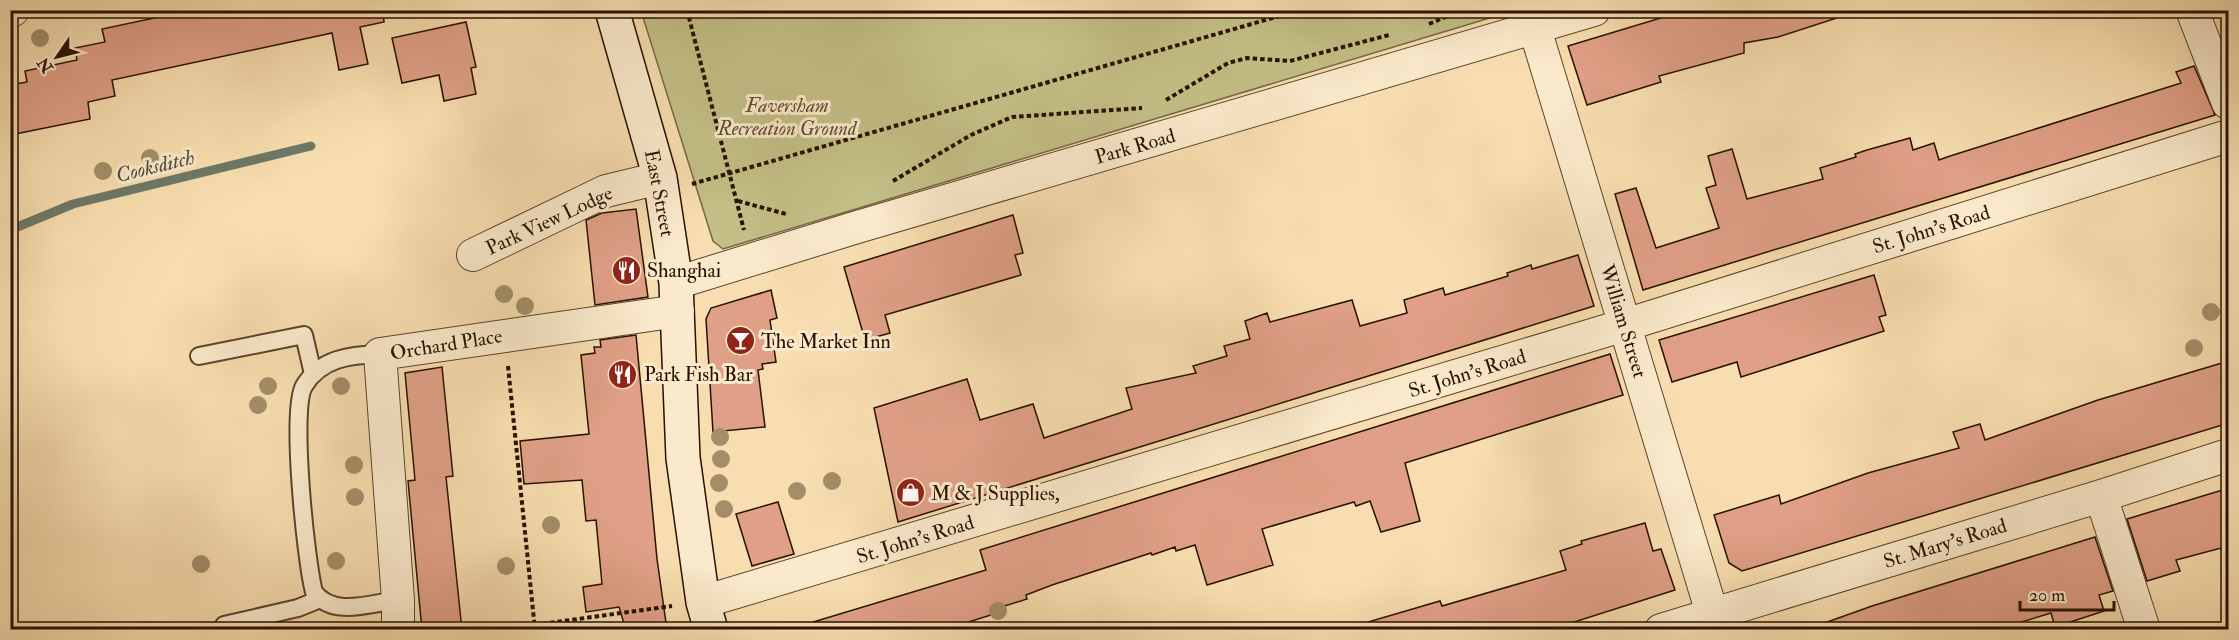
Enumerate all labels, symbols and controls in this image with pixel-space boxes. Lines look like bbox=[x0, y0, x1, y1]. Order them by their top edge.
north arrow bbox=[27, 27, 87, 87]
text: N bbox=[33, 53, 58, 77]
park label: Faversham Recreation Ground bbox=[717, 93, 858, 141]
street label: Park Road bbox=[1092, 123, 1178, 170]
water label: Cooksditch bbox=[113, 144, 197, 189]
street label: East Street bbox=[639, 147, 680, 239]
street label: Park View Lodge bbox=[482, 180, 617, 261]
street label: St. John's Road bbox=[1869, 200, 1993, 259]
restaurant icon: Shanghai bbox=[610, 254, 642, 286]
place label: Shanghai bbox=[647, 258, 721, 283]
street label: William Street bbox=[1594, 260, 1653, 381]
street label: Orchard Place bbox=[388, 323, 504, 366]
bar icon: The Market Inn bbox=[724, 325, 756, 357]
place label: The Market Inn bbox=[761, 329, 891, 354]
street label: St. John's Road bbox=[1405, 344, 1529, 403]
restaurant icon: Park Fish Bar bbox=[607, 358, 639, 390]
place label: Park Fish Bar bbox=[644, 362, 753, 387]
shop icon: M & J Supplies, bbox=[894, 477, 926, 509]
place label: M & J Supplies, bbox=[931, 481, 1060, 507]
street label: St. John's Road bbox=[853, 510, 977, 569]
street label: St. Mary's Road bbox=[1881, 513, 2010, 574]
scale bar bbox=[2020, 574, 2114, 612]
text: 20 m bbox=[2029, 584, 2065, 607]

